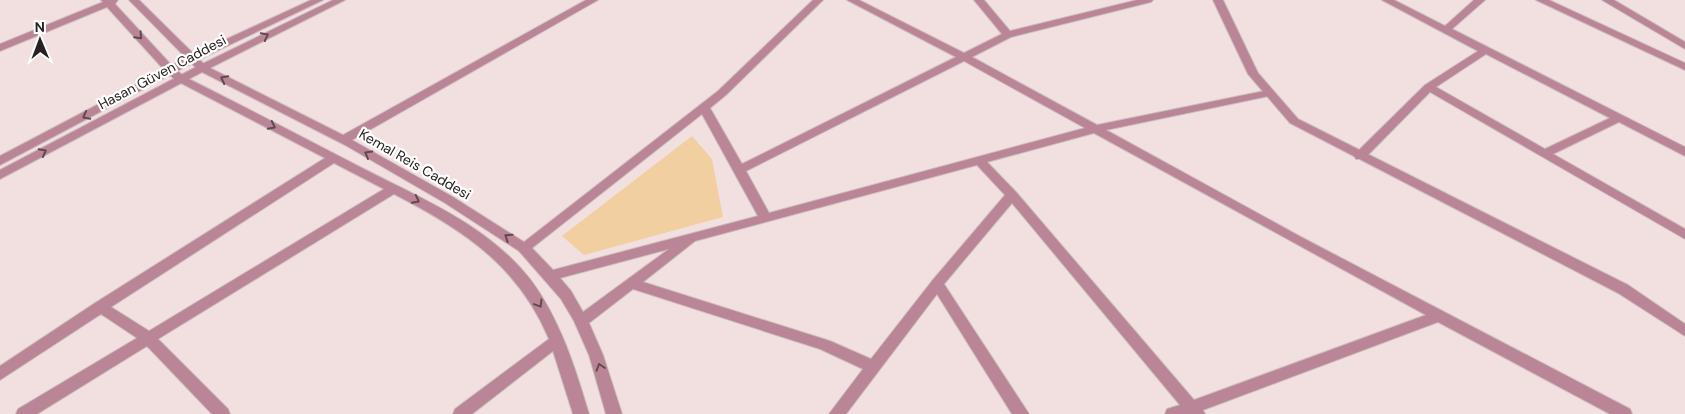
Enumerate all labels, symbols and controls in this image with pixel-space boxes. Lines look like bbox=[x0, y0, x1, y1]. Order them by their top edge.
north arrow bbox=[15, 15, 65, 65]
text: N bbox=[35, 18, 45, 36]
one-way arrow bbox=[133, 30, 142, 39]
street label: Hasan Güven Caddesi bbox=[95, 31, 229, 113]
one-way arrow bbox=[259, 32, 268, 42]
one-way arrow bbox=[220, 75, 229, 85]
one-way arrow bbox=[82, 110, 91, 120]
one-way arrow bbox=[267, 120, 276, 130]
street label: Kemal Reis Caddesi bbox=[356, 125, 474, 203]
one-way arrow bbox=[38, 148, 47, 158]
one-way arrow bbox=[365, 151, 374, 161]
one-way arrow bbox=[411, 194, 420, 205]
one-way arrow bbox=[504, 234, 514, 243]
one-way arrow bbox=[532, 298, 542, 307]
one-way arrow bbox=[596, 363, 606, 372]

